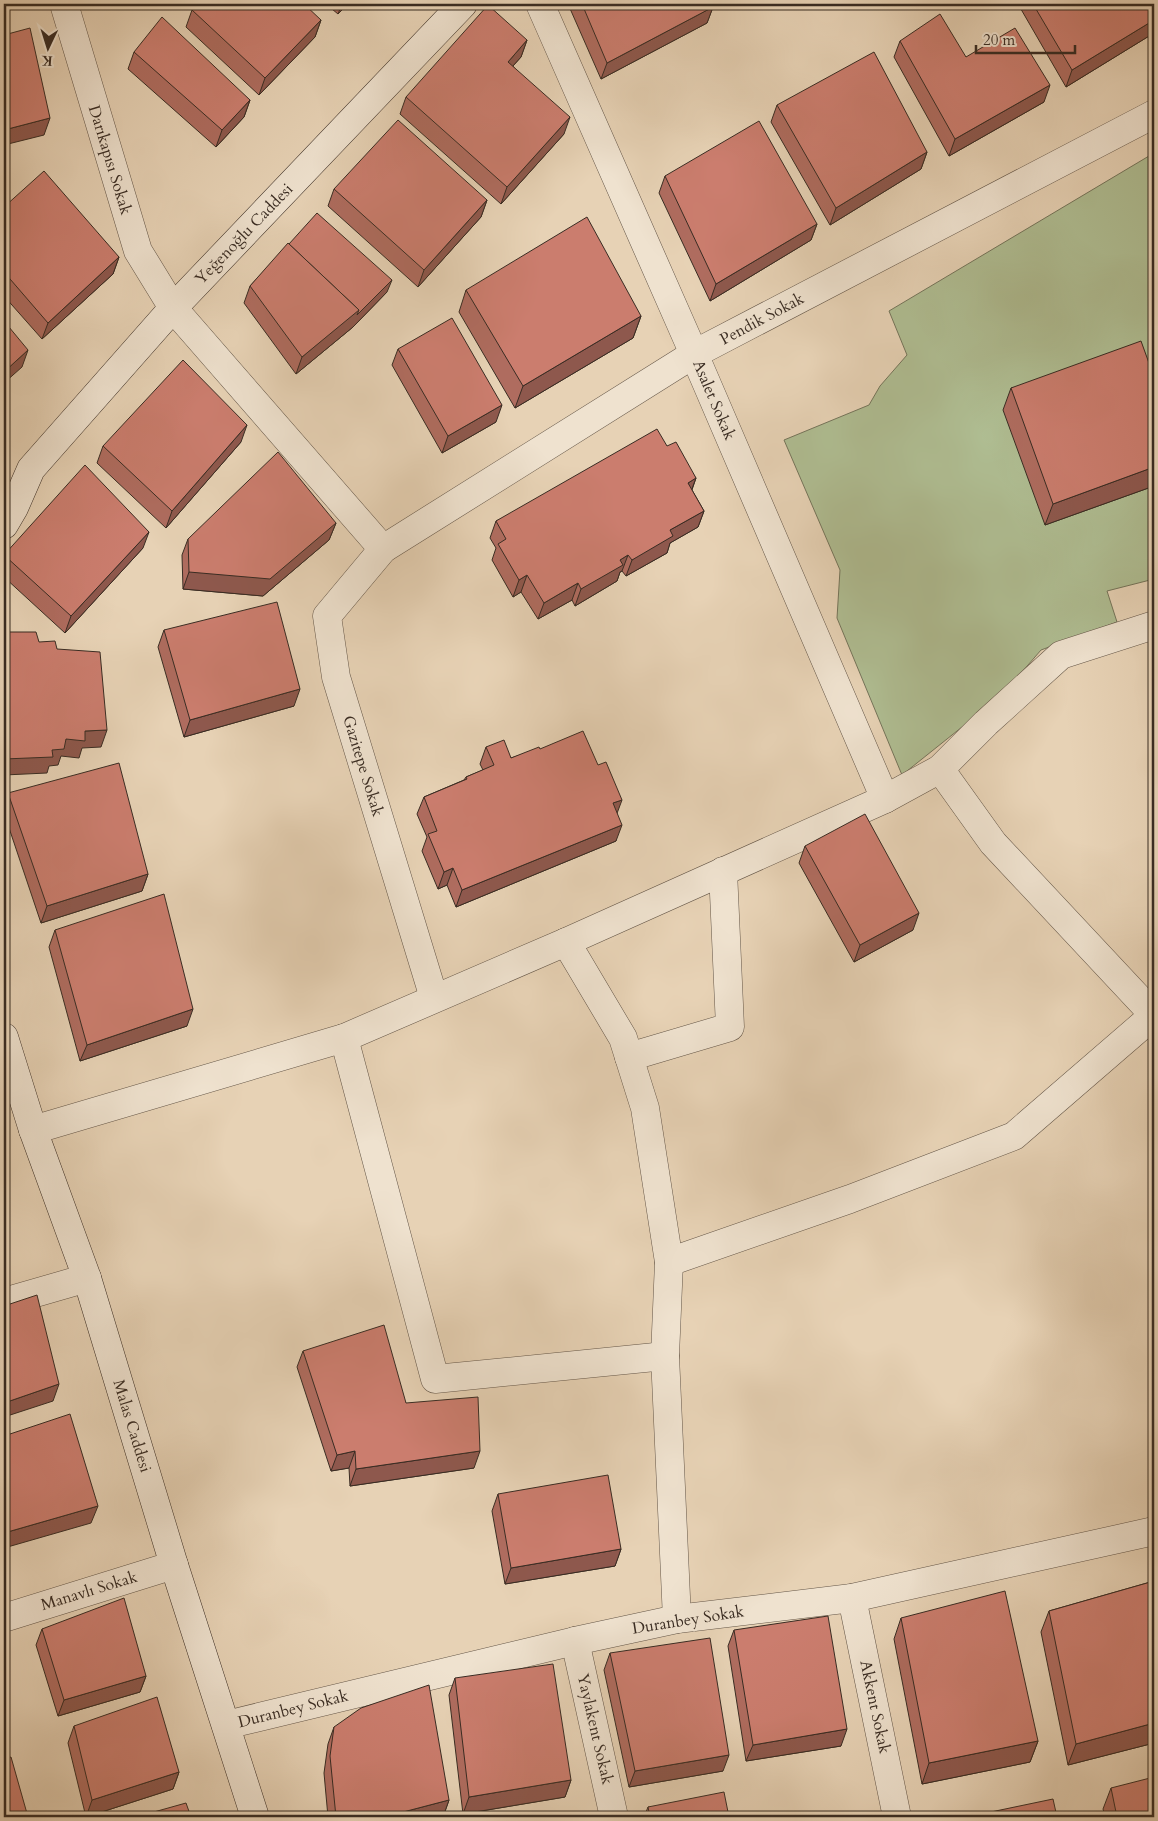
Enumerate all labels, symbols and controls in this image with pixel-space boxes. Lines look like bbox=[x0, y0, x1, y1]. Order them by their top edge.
north arrow bbox=[22, 22, 72, 72]
scale bar bbox=[976, 22, 1074, 54]
text: 20 m bbox=[983, 30, 1015, 50]
text: K bbox=[40, 51, 53, 70]
street label: Darıkapısı Sokak bbox=[83, 102, 137, 218]
street label: Yeğenoğlu Caddesi bbox=[190, 178, 298, 289]
street label: Pendik Sokak bbox=[716, 287, 808, 350]
street label: Asalet Sokak bbox=[687, 357, 741, 444]
street label: Gazitepe Sokak bbox=[337, 713, 389, 820]
street label: Malas Caddesi bbox=[107, 1377, 157, 1476]
street label: Manavlı Sokak bbox=[38, 1566, 140, 1616]
street label: Duranbey Sokak bbox=[631, 1600, 746, 1640]
street label: Akkent Sokak bbox=[854, 1658, 896, 1756]
street label: Yaylakent Sokak bbox=[572, 1671, 619, 1787]
street label: Duranbey Sokak bbox=[236, 1685, 351, 1733]

